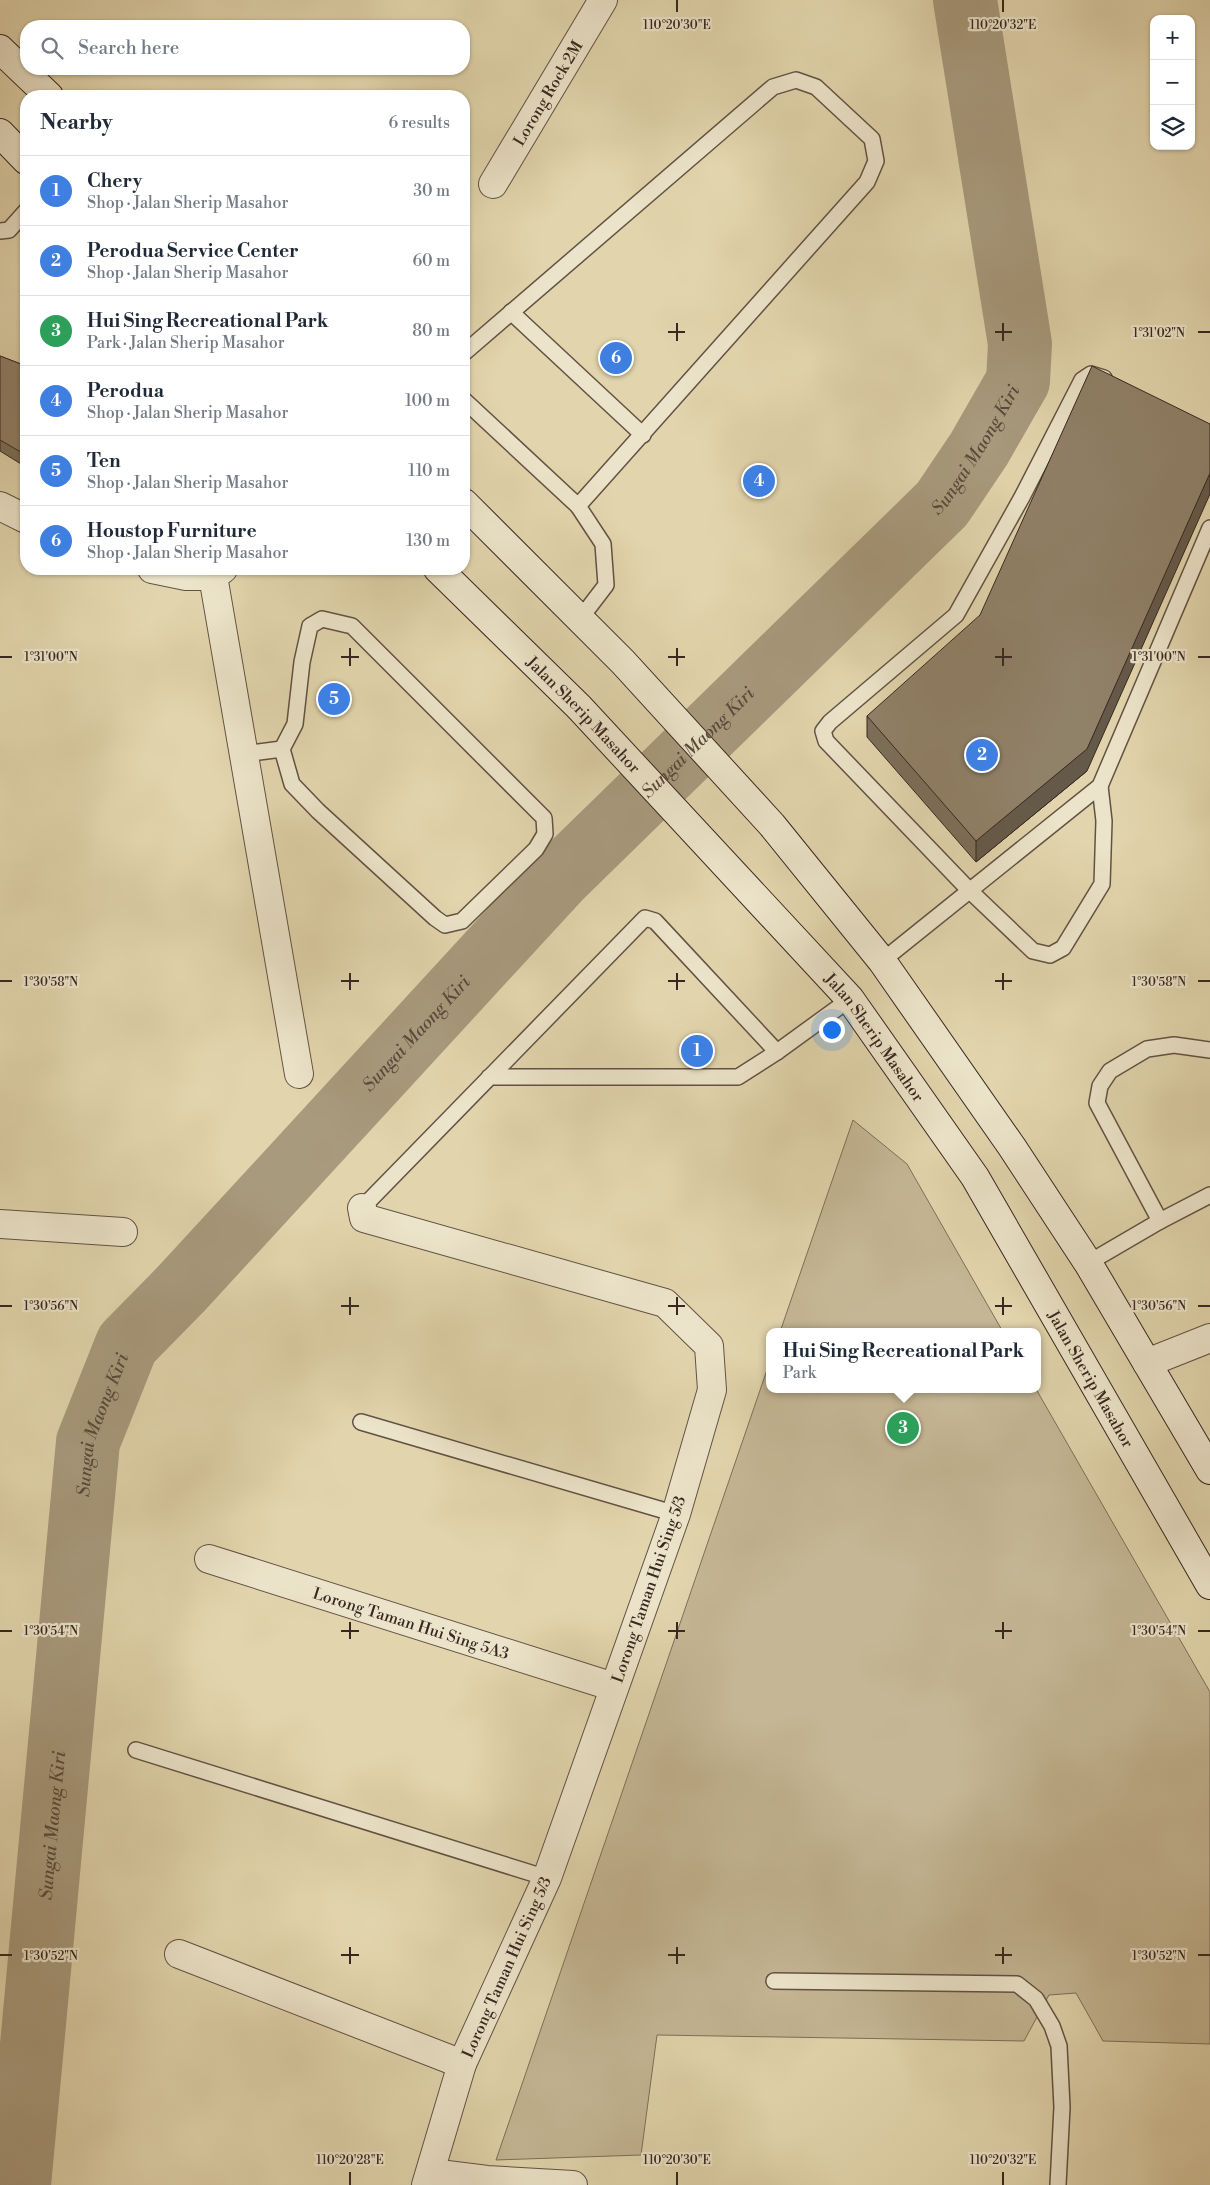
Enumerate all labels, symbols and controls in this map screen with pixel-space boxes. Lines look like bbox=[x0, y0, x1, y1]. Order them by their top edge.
map controls bbox=[1150, 15, 1195, 150]
button: + bbox=[1150, 15, 1195, 60]
text: 110°20'30"E bbox=[643, 18, 711, 33]
text: 110°20'32"E bbox=[970, 18, 1036, 33]
search box bbox=[20, 20, 470, 75]
icon: search bbox=[38, 34, 66, 62]
text: Search here bbox=[78, 36, 179, 60]
street label: Lorong Rock 2M bbox=[509, 37, 587, 150]
button: − bbox=[1150, 60, 1195, 105]
button: layers bbox=[1150, 105, 1195, 150]
text: Nearby bbox=[40, 110, 113, 136]
text: 6 results bbox=[389, 113, 450, 133]
text: Chery bbox=[87, 169, 142, 193]
text: 1 bbox=[52, 181, 60, 201]
text: 30 m bbox=[413, 181, 450, 201]
text: Shop · Jalan Sherip Masahor bbox=[87, 193, 288, 213]
text: Perodua Service Center bbox=[87, 239, 299, 263]
text: 2 bbox=[51, 251, 61, 271]
text: 60 m bbox=[412, 251, 450, 271]
text: Shop · Jalan Sherip Masahor bbox=[87, 263, 288, 283]
text: Hui Sing Recreational Park bbox=[87, 309, 328, 333]
text: 3 bbox=[51, 321, 61, 341]
text: 80 m bbox=[412, 321, 450, 341]
text: 1°31'02"N bbox=[1133, 326, 1185, 341]
text: Park · Jalan Sherip Masahor bbox=[87, 333, 285, 353]
pin: 6 bbox=[600, 339, 632, 377]
text: Perodua bbox=[87, 379, 164, 403]
water label: Sungai Maong Kiri bbox=[926, 381, 1025, 520]
text: 4 bbox=[51, 391, 61, 411]
text: 100 m bbox=[405, 391, 450, 411]
text: Shop · Jalan Sherip Masahor bbox=[87, 403, 288, 423]
text: Ten bbox=[87, 449, 121, 473]
text: 5 bbox=[51, 461, 61, 481]
text: 110 m bbox=[408, 461, 450, 481]
pin: 4 bbox=[743, 462, 775, 500]
text: Shop · Jalan Sherip Masahor bbox=[87, 473, 288, 493]
text: Houstop Furniture bbox=[87, 519, 257, 543]
text: 6 bbox=[51, 531, 61, 551]
text: 130 m bbox=[406, 531, 450, 551]
text: Shop · Jalan Sherip Masahor bbox=[87, 543, 288, 563]
text: 1°31'00"N bbox=[24, 650, 78, 665]
text: 1°31'00"N bbox=[1132, 650, 1186, 665]
street label: Jalan Sherip Masahor bbox=[521, 652, 644, 778]
pin: 5 bbox=[318, 680, 350, 718]
water label: Sungai Maong Kiri bbox=[637, 682, 760, 803]
pin: 2 bbox=[966, 736, 998, 774]
street label: Jalan Sherip Masahor bbox=[819, 968, 928, 1106]
water label: Sungai Maong Kiri bbox=[357, 971, 476, 1097]
text: 1°30'58"N bbox=[24, 975, 78, 990]
text: 1°30'58"N bbox=[1132, 975, 1186, 990]
your location bbox=[819, 1017, 845, 1043]
pin: 1 bbox=[681, 1032, 713, 1070]
text: 1°30'56"N bbox=[24, 1299, 78, 1314]
text: 1°30'56"N bbox=[1132, 1299, 1186, 1314]
street label: Jalan Sherip Masahor bbox=[1042, 1306, 1138, 1452]
popup bbox=[766, 1328, 1041, 1393]
text: Hui Sing Recreational Park bbox=[783, 1339, 1024, 1363]
water label: Sungai Maong Kiri bbox=[72, 1350, 134, 1498]
text: Park bbox=[783, 1363, 816, 1383]
pin: 3 bbox=[887, 1409, 919, 1447]
street label: Lorong Taman Hui Sing 5/3 bbox=[607, 1493, 690, 1686]
street label: Lorong Taman Hui Sing 5A3 bbox=[310, 1583, 512, 1664]
text: 1°30'54"N bbox=[24, 1624, 78, 1639]
text: 1°30'54"N bbox=[1132, 1624, 1186, 1639]
water label: Sungai Maong Kiri bbox=[35, 1750, 71, 1901]
street label: Lorong Taman Hui Sing 5/3 bbox=[458, 1873, 556, 2061]
text: 1°30'52"N bbox=[24, 1949, 78, 1964]
text: 1°30'52"N bbox=[1132, 1949, 1186, 1964]
text: 110°20'28"E bbox=[316, 2153, 384, 2168]
text: 110°20'30"E bbox=[643, 2153, 711, 2168]
text: 110°20'32"E bbox=[970, 2153, 1036, 2168]

